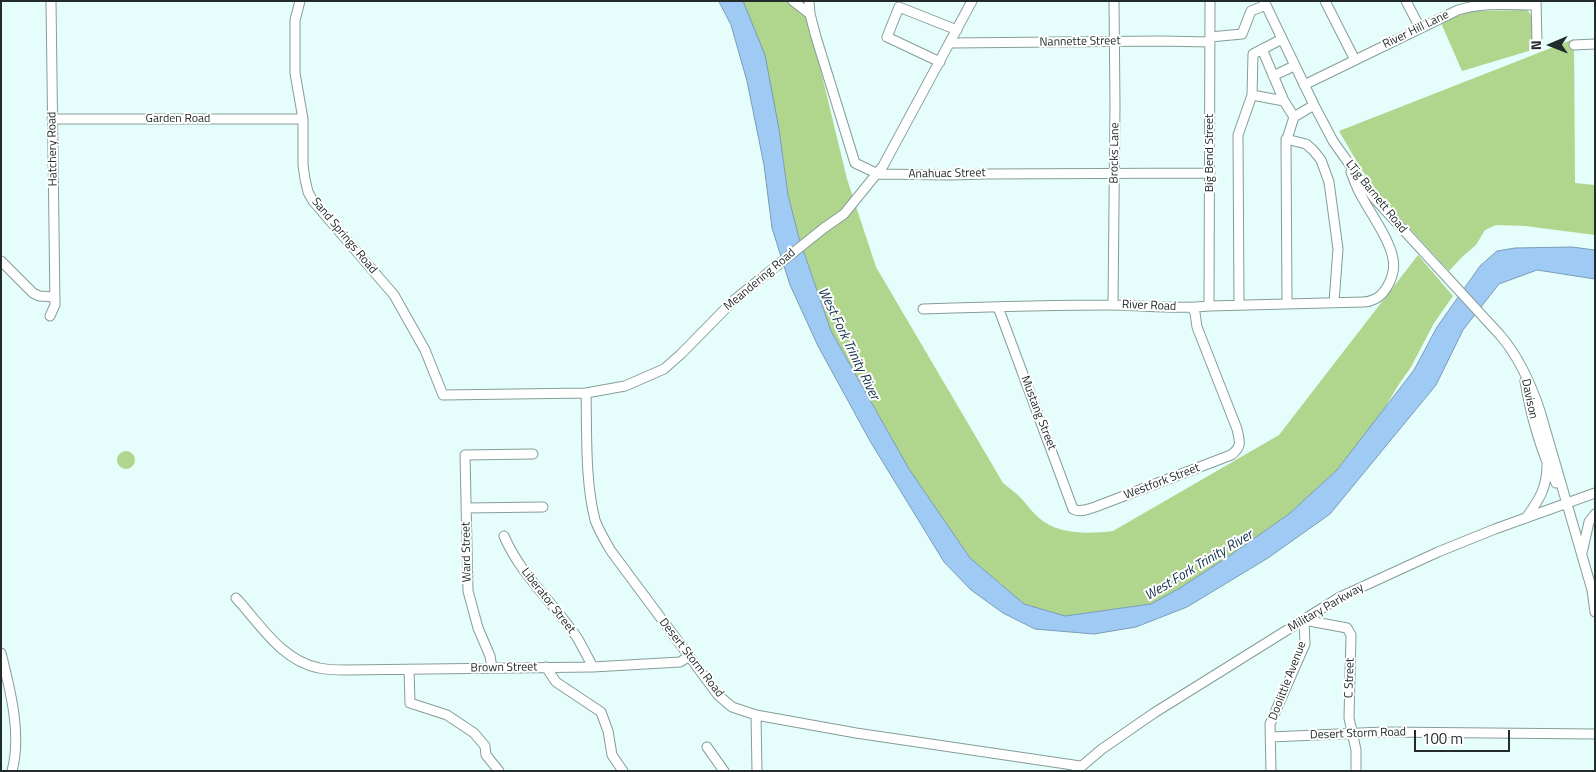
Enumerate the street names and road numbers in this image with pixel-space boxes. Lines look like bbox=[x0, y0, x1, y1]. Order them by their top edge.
street label: River Hill Lane bbox=[1381, 8, 1451, 52]
street label: Nannette Street bbox=[1039, 34, 1121, 50]
street label: Hatchery Road bbox=[45, 112, 61, 186]
street label: Garden Road bbox=[146, 112, 210, 126]
street label: Big Bend Street bbox=[1203, 114, 1217, 192]
street label: Brocks Lane bbox=[1107, 122, 1123, 184]
street label: LTjg Barnett Road bbox=[1342, 158, 1410, 236]
street label: Anahuac Street bbox=[908, 166, 986, 182]
street label: Sand Springs Road bbox=[308, 195, 380, 277]
street label: Meandering Road bbox=[721, 246, 799, 314]
street label: River Road bbox=[1122, 298, 1176, 314]
street label: Mustang Street bbox=[1017, 374, 1059, 452]
street label: Davison bbox=[1518, 378, 1540, 420]
street label: Westfork Street bbox=[1122, 461, 1202, 503]
street label: Ward Street bbox=[459, 522, 475, 582]
street label: Liberator Street bbox=[518, 565, 578, 637]
street label: Military Parkway bbox=[1286, 581, 1366, 635]
street label: Desert Storm Road bbox=[656, 616, 726, 700]
street label: Doolittle Avenue bbox=[1266, 640, 1310, 722]
street label: C Street bbox=[1342, 658, 1358, 698]
street label: Brown Street bbox=[470, 660, 538, 676]
street label: Desert Storm Road bbox=[1310, 725, 1406, 743]

